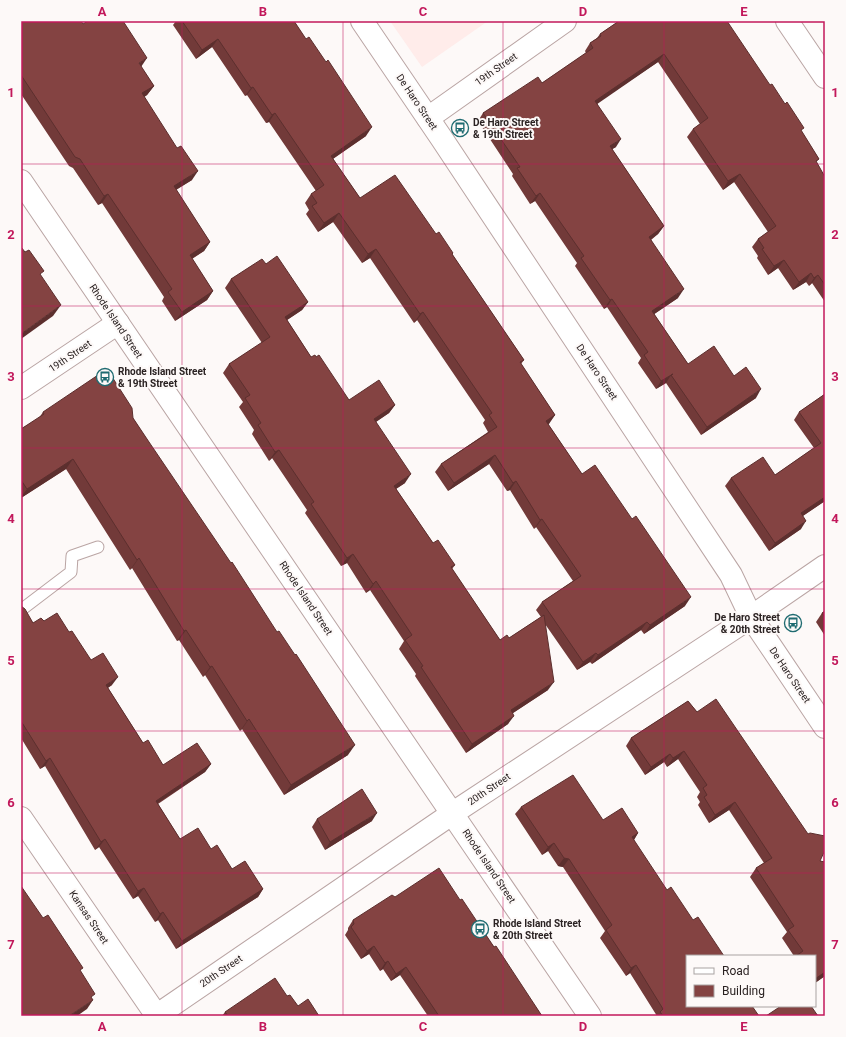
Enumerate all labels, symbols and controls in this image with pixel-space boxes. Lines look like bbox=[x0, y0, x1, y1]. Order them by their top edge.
text: A bbox=[98, 4, 107, 19]
text: B bbox=[259, 4, 267, 19]
text: C bbox=[419, 4, 428, 19]
text: D bbox=[579, 4, 587, 19]
text: E bbox=[740, 4, 748, 19]
street label: 19th Street bbox=[473, 50, 519, 88]
street label: De Haro Street bbox=[394, 72, 440, 132]
text: 1 bbox=[7, 85, 15, 100]
text: 1 bbox=[831, 85, 839, 100]
place label: De Haro Street & 19th Street bbox=[473, 117, 539, 140]
bus stop icon: De Haro Street & 19th Street bbox=[450, 118, 470, 138]
text: 2 bbox=[7, 227, 15, 242]
text: 2 bbox=[831, 227, 839, 242]
street label: Rhode Island Street bbox=[87, 282, 145, 360]
street label: 19th Street bbox=[47, 338, 93, 374]
street label: De Haro Street bbox=[574, 342, 620, 402]
place label: Rhode Island Street & 19th Street bbox=[118, 366, 207, 389]
bus stop icon: Rhode Island Street & 19th Street bbox=[95, 367, 115, 387]
text: 3 bbox=[7, 369, 15, 384]
text: 3 bbox=[831, 369, 839, 384]
text: 4 bbox=[7, 511, 15, 526]
text: 4 bbox=[831, 511, 839, 526]
street label: Rhode Island Street bbox=[277, 559, 335, 637]
place label: De Haro Street & 20th Street bbox=[714, 612, 781, 635]
bus stop icon: De Haro Street & 20th Street bbox=[783, 613, 803, 633]
street label: De Haro Street bbox=[767, 645, 813, 705]
text: 5 bbox=[7, 653, 15, 668]
text: 5 bbox=[831, 653, 839, 668]
street label: 20th Street bbox=[466, 771, 512, 807]
text: 6 bbox=[7, 795, 15, 810]
text: 6 bbox=[831, 795, 839, 810]
street label: Rhode Island Street bbox=[460, 827, 518, 905]
street label: Kansas Street bbox=[67, 888, 111, 946]
place label: Rhode Island Street & 20th Street bbox=[493, 918, 582, 941]
bus stop icon: Rhode Island Street & 20th Street bbox=[470, 919, 490, 939]
text: 7 bbox=[7, 937, 15, 952]
text: 7 bbox=[831, 937, 839, 952]
street label: 20th Street bbox=[198, 953, 244, 989]
legend bbox=[686, 955, 816, 1007]
text: Road bbox=[722, 964, 750, 978]
text: Building bbox=[722, 984, 765, 998]
text: A bbox=[98, 1019, 107, 1034]
text: B bbox=[259, 1019, 267, 1034]
text: C bbox=[419, 1019, 428, 1034]
text: D bbox=[579, 1019, 587, 1034]
text: E bbox=[740, 1019, 748, 1034]

